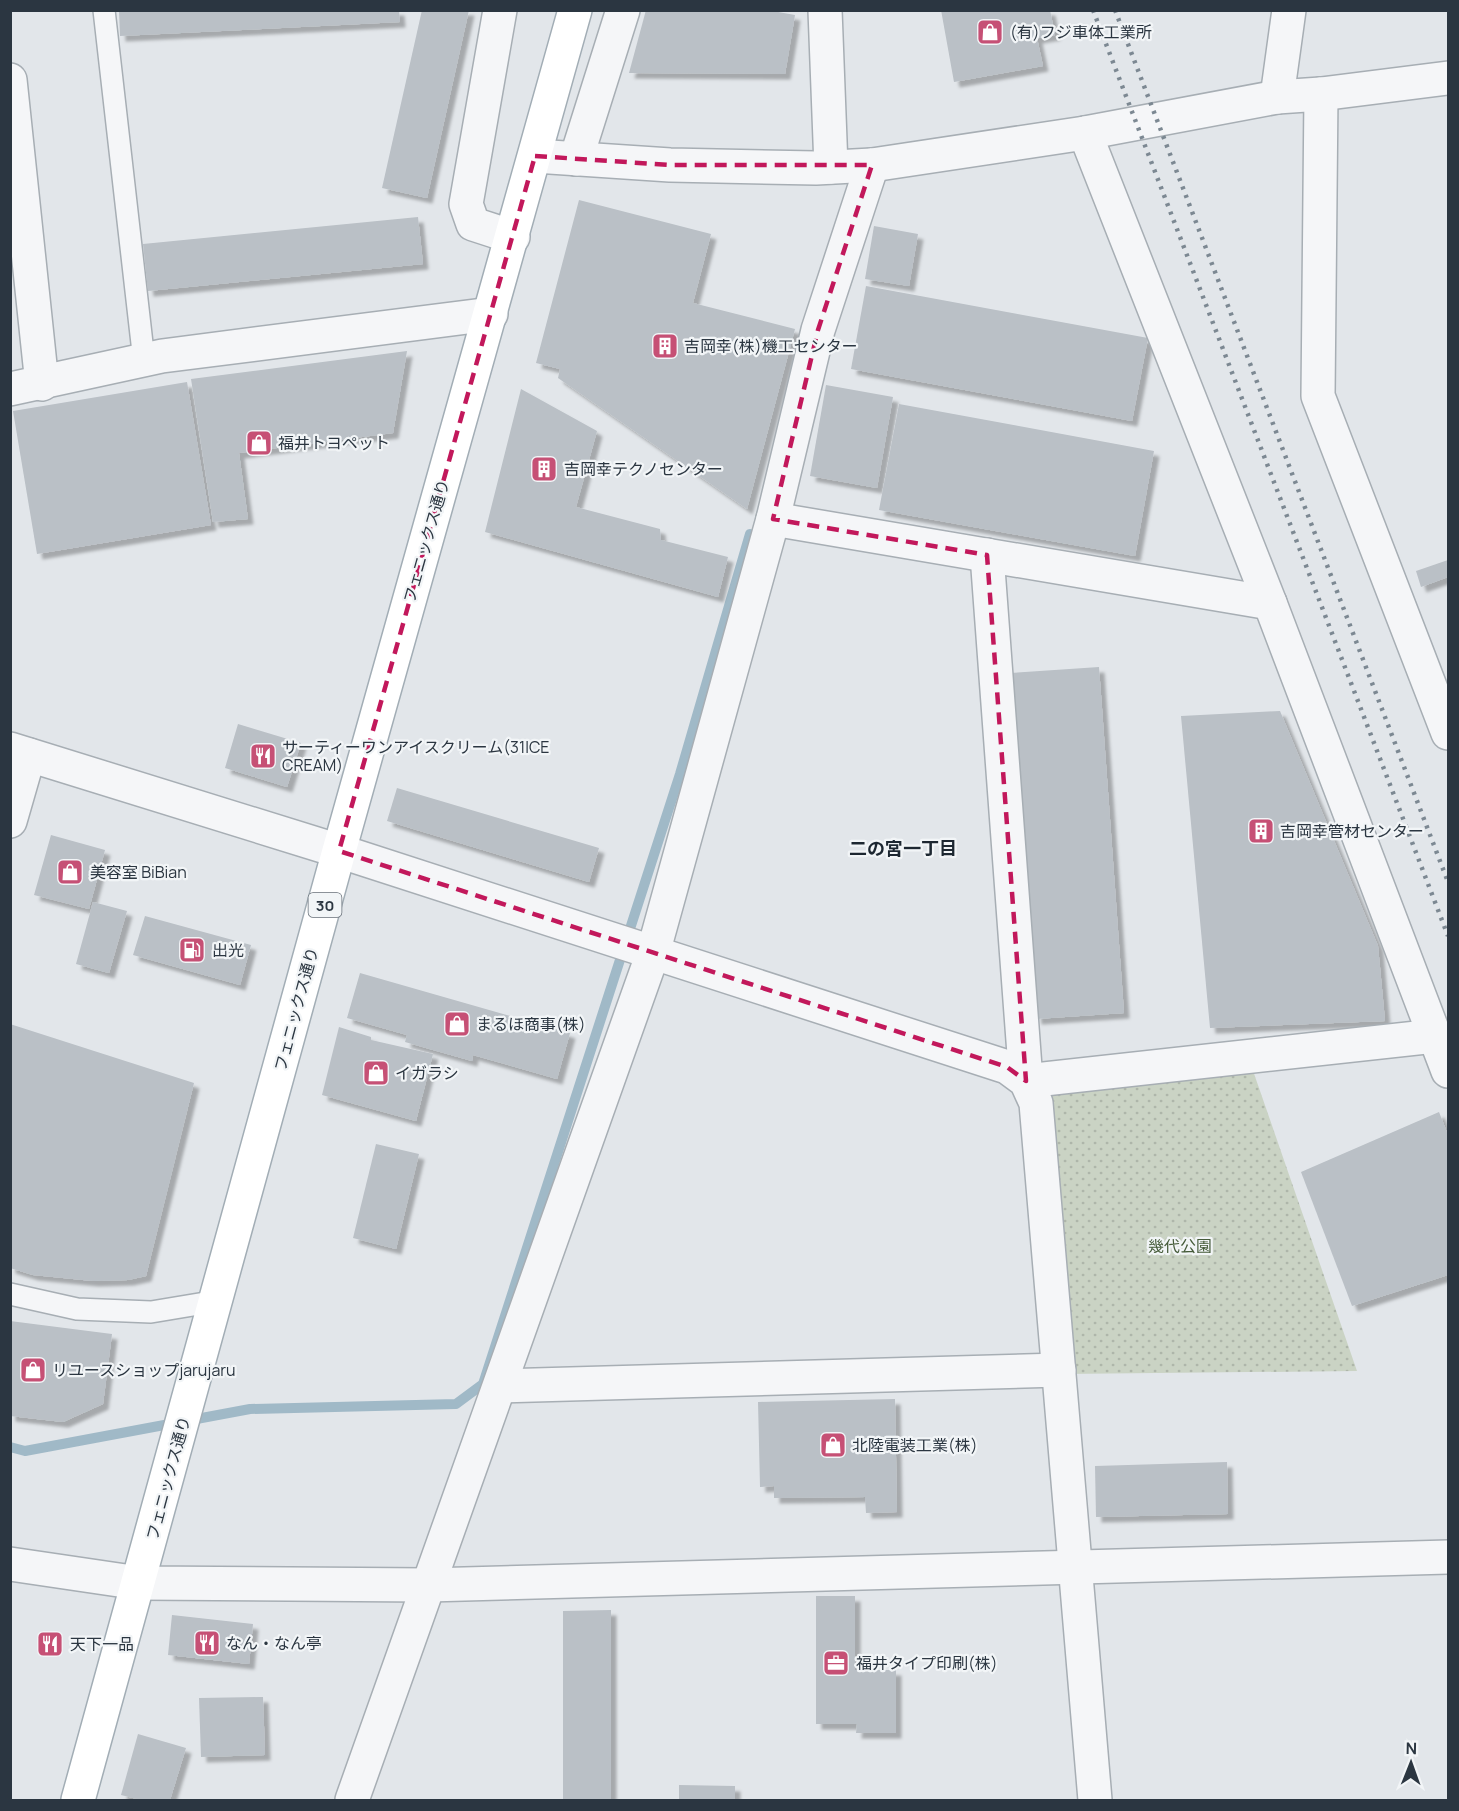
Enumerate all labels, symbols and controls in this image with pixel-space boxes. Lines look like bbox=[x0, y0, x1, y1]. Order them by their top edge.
shop icon: (有)フジ車体工業所 bbox=[975, 17, 1005, 47]
place label: (有)フジ車体工業所 bbox=[1010, 21, 1152, 43]
building icon: 吉岡幸(株)機工センター bbox=[650, 331, 680, 361]
place label: 吉岡幸(株)機工センター bbox=[684, 335, 858, 357]
shop icon: 福井トヨペット bbox=[244, 428, 274, 458]
place label: 福井トヨペット bbox=[278, 432, 390, 454]
building icon: 吉岡幸テクノセンター bbox=[529, 454, 559, 484]
place label: 吉岡幸テクノセンター bbox=[564, 458, 723, 480]
street label: フェニックス通り bbox=[398, 477, 454, 605]
place label: サーティーワンアイスクリーム(31ICE CREAM) bbox=[282, 736, 550, 776]
restaurant icon: サーティーワンアイスクリーム(31ICE CREAM) bbox=[248, 741, 278, 771]
building icon: 吉岡幸管材センター bbox=[1246, 816, 1276, 846]
place label: 吉岡幸管材センター bbox=[1280, 820, 1424, 842]
district label: 二の宮一丁目 bbox=[849, 836, 957, 860]
shop icon: 美容室 BiBian bbox=[55, 857, 85, 887]
place label: 美容室 BiBian bbox=[90, 861, 187, 883]
road number: 30 bbox=[308, 893, 342, 917]
fuel station icon: 出光 bbox=[177, 935, 207, 965]
place label: 出光 bbox=[212, 939, 244, 961]
street label: フェニックス通り bbox=[269, 945, 323, 1073]
shop icon: まるほ商事(株) bbox=[442, 1009, 472, 1039]
place label: まるほ商事(株) bbox=[476, 1013, 586, 1035]
shop icon: イガラシ bbox=[361, 1058, 391, 1088]
place label: イガラシ bbox=[395, 1062, 459, 1084]
park label: 幾代公園 bbox=[1148, 1235, 1212, 1257]
shop icon: リユースショップjarujaru bbox=[18, 1355, 48, 1385]
place label: リユースショップjarujaru bbox=[52, 1359, 236, 1381]
street label: フェニックス通り bbox=[141, 1414, 195, 1542]
shop icon: 北陸電装工業(株) bbox=[818, 1430, 848, 1460]
place label: 北陸電装工業(株) bbox=[852, 1434, 978, 1456]
restaurant icon: なん・なん亭 bbox=[192, 1628, 222, 1658]
restaurant icon: 天下一品 bbox=[35, 1629, 65, 1659]
place label: なん・なん亭 bbox=[226, 1632, 322, 1654]
place label: 天下一品 bbox=[70, 1633, 134, 1655]
office icon: 福井タイプ印刷(株) bbox=[821, 1648, 851, 1678]
place label: 福井タイプ印刷(株) bbox=[856, 1652, 998, 1674]
north arrow bbox=[1381, 1733, 1441, 1793]
text: N bbox=[1405, 1737, 1417, 1759]

